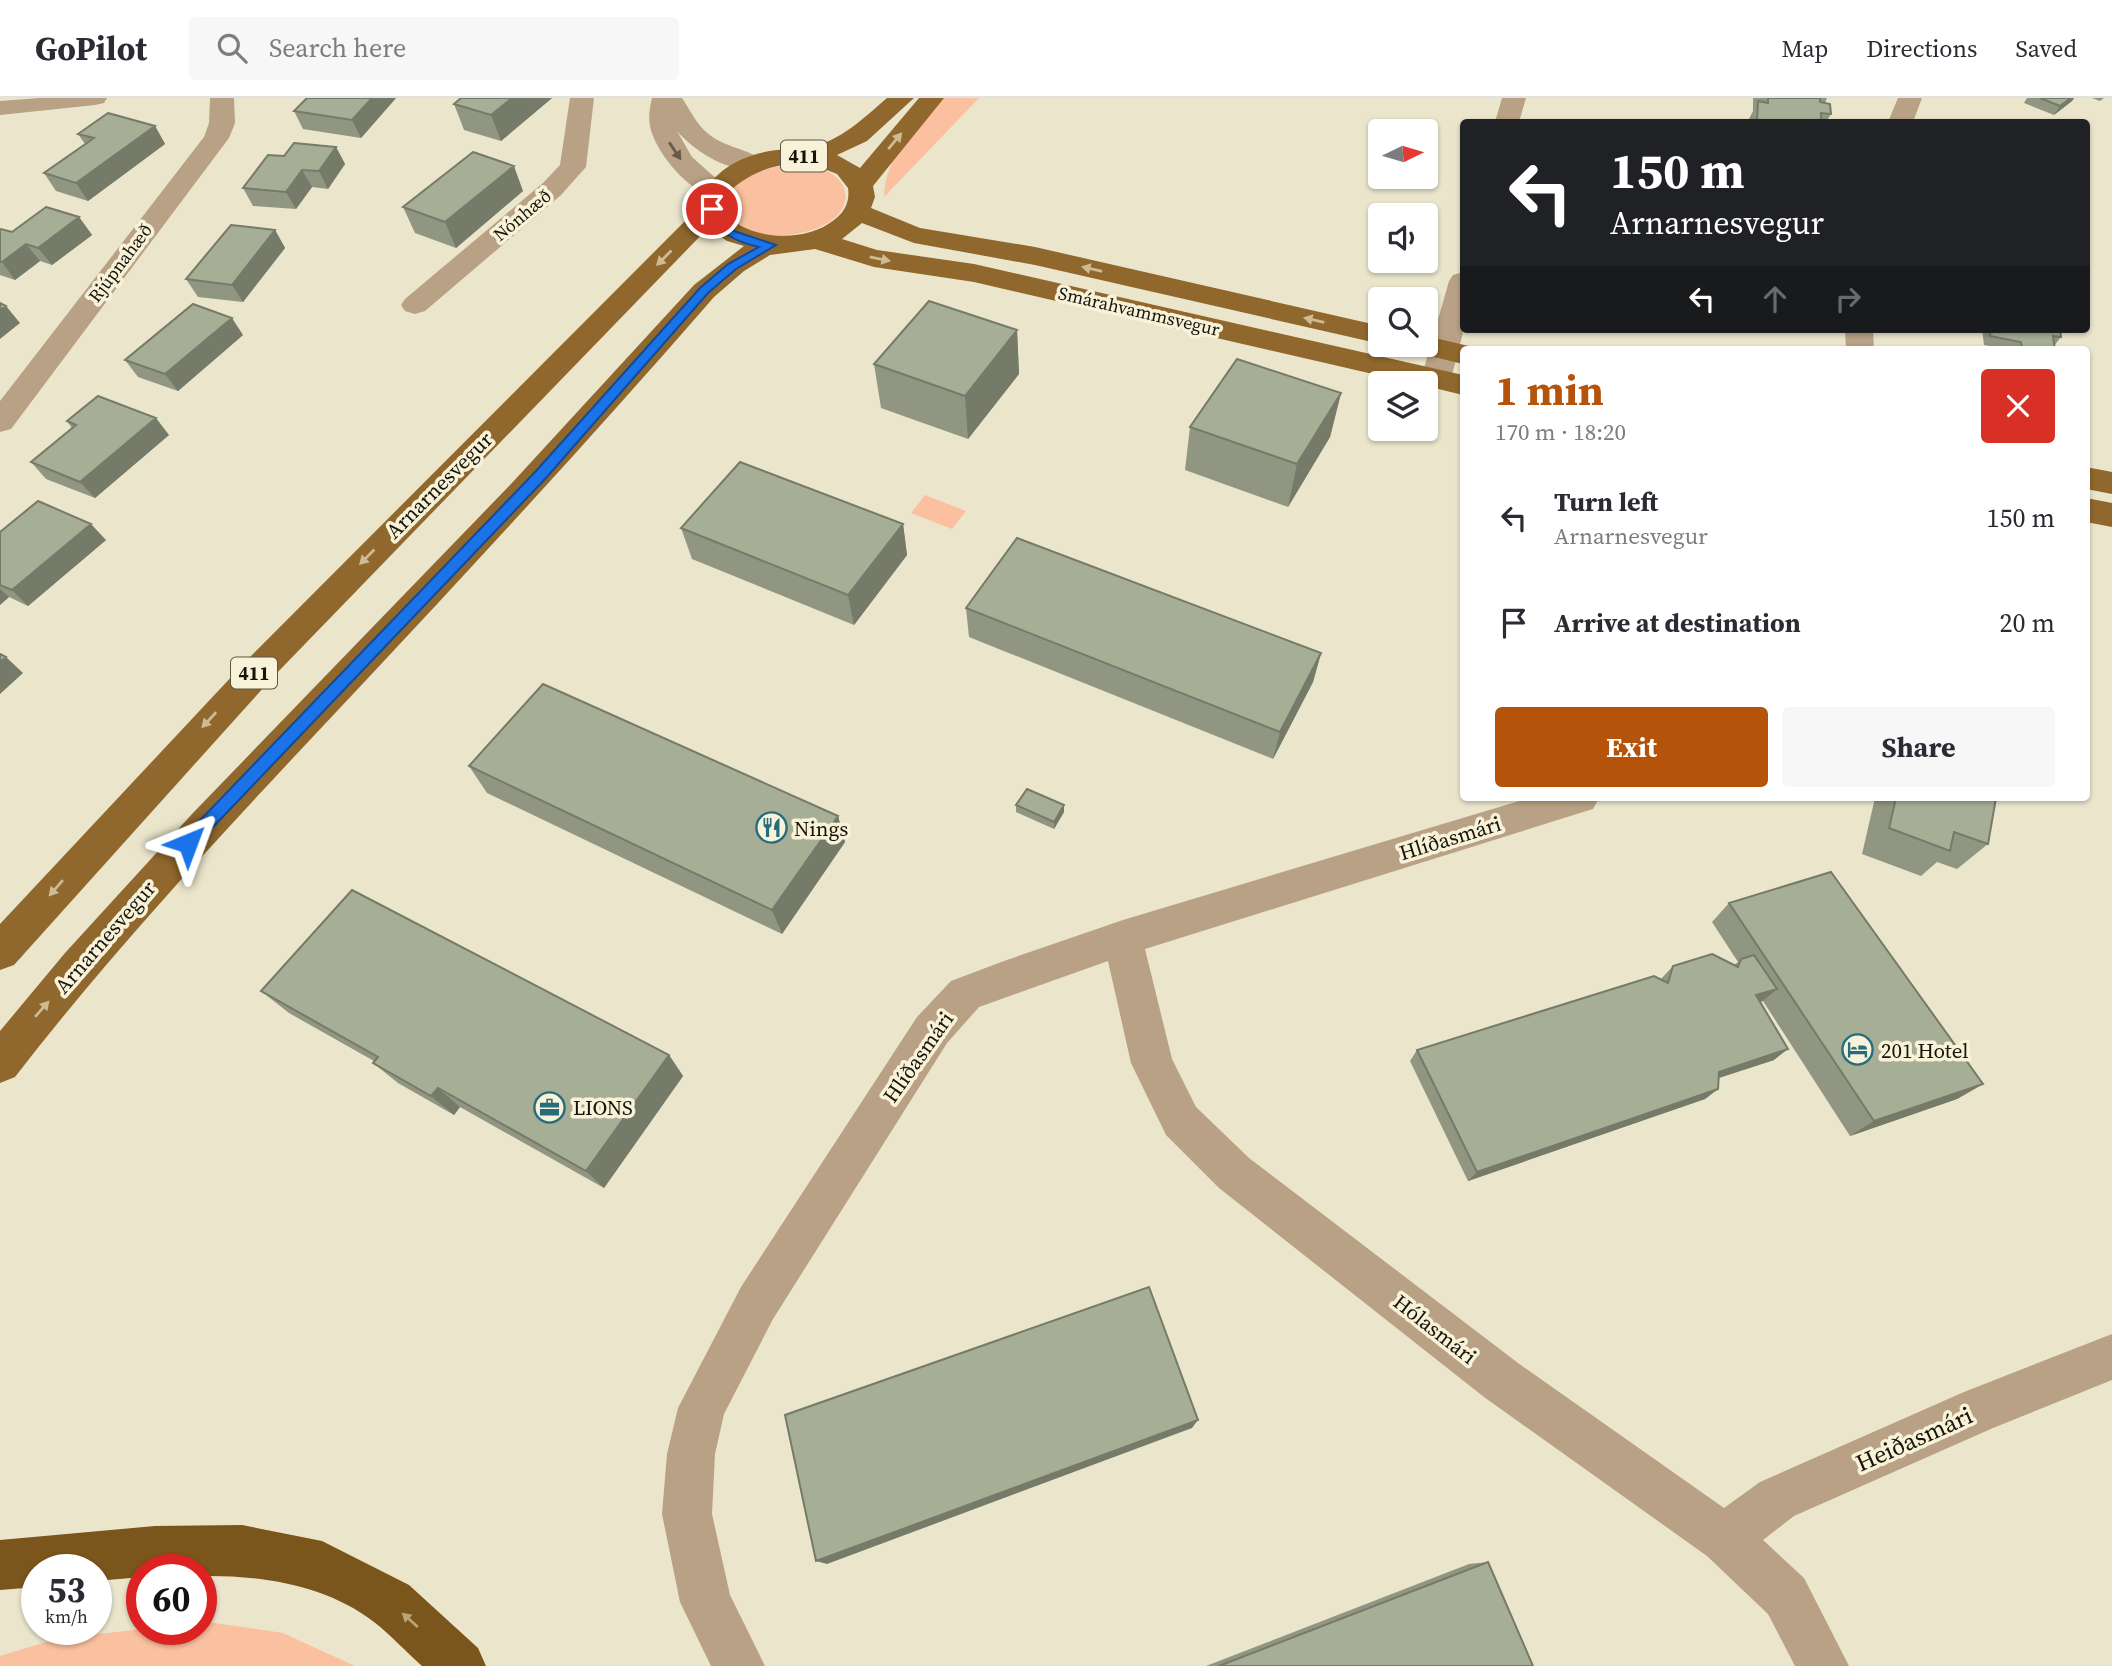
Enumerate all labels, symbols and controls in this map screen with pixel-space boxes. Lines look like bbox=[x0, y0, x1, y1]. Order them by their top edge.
search box bbox=[189, 17, 679, 80]
text: GoPilot bbox=[35, 26, 147, 71]
icon: search bbox=[213, 29, 251, 67]
text: Search here bbox=[269, 30, 406, 66]
text: Map bbox=[1781, 32, 1828, 65]
text: Directions bbox=[1866, 32, 1977, 65]
text: Saved bbox=[2015, 32, 2077, 65]
north arrow bbox=[1368, 119, 1438, 189]
map controls bbox=[1368, 119, 1438, 441]
one-way arrow bbox=[887, 132, 902, 149]
text: 150 m bbox=[1610, 137, 1745, 204]
road number: 411 bbox=[781, 141, 827, 172]
one-way arrow bbox=[668, 142, 682, 160]
icon: left bbox=[1495, 147, 1586, 238]
pin bbox=[682, 179, 742, 239]
street label: Nónhæð bbox=[488, 183, 556, 247]
icon: arrive bbox=[693, 190, 731, 228]
text: Arnarnesvegur bbox=[1610, 201, 1824, 245]
button: sound bbox=[1368, 203, 1438, 273]
street label: Rjúpnahæð bbox=[82, 219, 158, 307]
one-way arrow bbox=[656, 250, 672, 266]
one-way arrow bbox=[869, 253, 891, 264]
one-way arrow bbox=[1081, 263, 1103, 274]
street label: Smárahvammsvegur bbox=[1056, 280, 1222, 342]
icon: left bbox=[1683, 280, 1721, 318]
icon: ahead bbox=[1756, 280, 1794, 318]
icon: right bbox=[1829, 280, 1867, 318]
button: search bbox=[1368, 287, 1438, 357]
one-way arrow bbox=[1303, 314, 1325, 325]
text: 1 min bbox=[1495, 361, 1604, 419]
button: close bbox=[1981, 369, 2055, 443]
button: layers bbox=[1368, 371, 1438, 441]
text: 170 m · 18:20 bbox=[1495, 416, 1626, 448]
street label: Arnarnesvegur bbox=[379, 425, 499, 545]
text: Turn left bbox=[1554, 484, 1658, 520]
icon: left bbox=[1495, 499, 1533, 537]
text: 150 m bbox=[1987, 500, 2055, 536]
text: Arnarnesvegur bbox=[1554, 520, 1708, 552]
one-way arrow bbox=[359, 548, 376, 565]
icon: arrive bbox=[1495, 604, 1533, 642]
text: Arrive at destination bbox=[1554, 605, 1801, 641]
text: 20 m bbox=[2000, 605, 2055, 641]
road number: 411 bbox=[231, 658, 277, 688]
button: Exit bbox=[1495, 707, 1768, 787]
button: Share bbox=[1782, 707, 2055, 787]
one-way arrow bbox=[202, 711, 218, 728]
position arrow bbox=[151, 806, 225, 880]
street label: Hlíðasmári bbox=[1396, 809, 1504, 867]
restaurant icon: Nings bbox=[754, 811, 788, 845]
place label: Nings bbox=[794, 814, 848, 843]
street label: Arnarnesvegur bbox=[48, 874, 162, 1000]
one-way arrow bbox=[48, 879, 64, 897]
one-way arrow bbox=[34, 1000, 50, 1018]
street label: Hlíðasmári bbox=[876, 1006, 960, 1108]
hotel icon: 201 Hotel bbox=[1841, 1033, 1875, 1067]
place label: 201 Hotel bbox=[1881, 1036, 1968, 1065]
office icon: LIONS bbox=[533, 1090, 567, 1124]
place label: LIONS bbox=[573, 1093, 633, 1122]
street label: Hólasmári bbox=[1387, 1287, 1483, 1371]
street label: Heiðasmári bbox=[1850, 1399, 1978, 1479]
speed limit sign: 60 bbox=[126, 1554, 217, 1645]
text: 53 bbox=[48, 1566, 85, 1614]
text: km/h bbox=[45, 1604, 88, 1629]
one-way arrow bbox=[401, 1612, 419, 1628]

